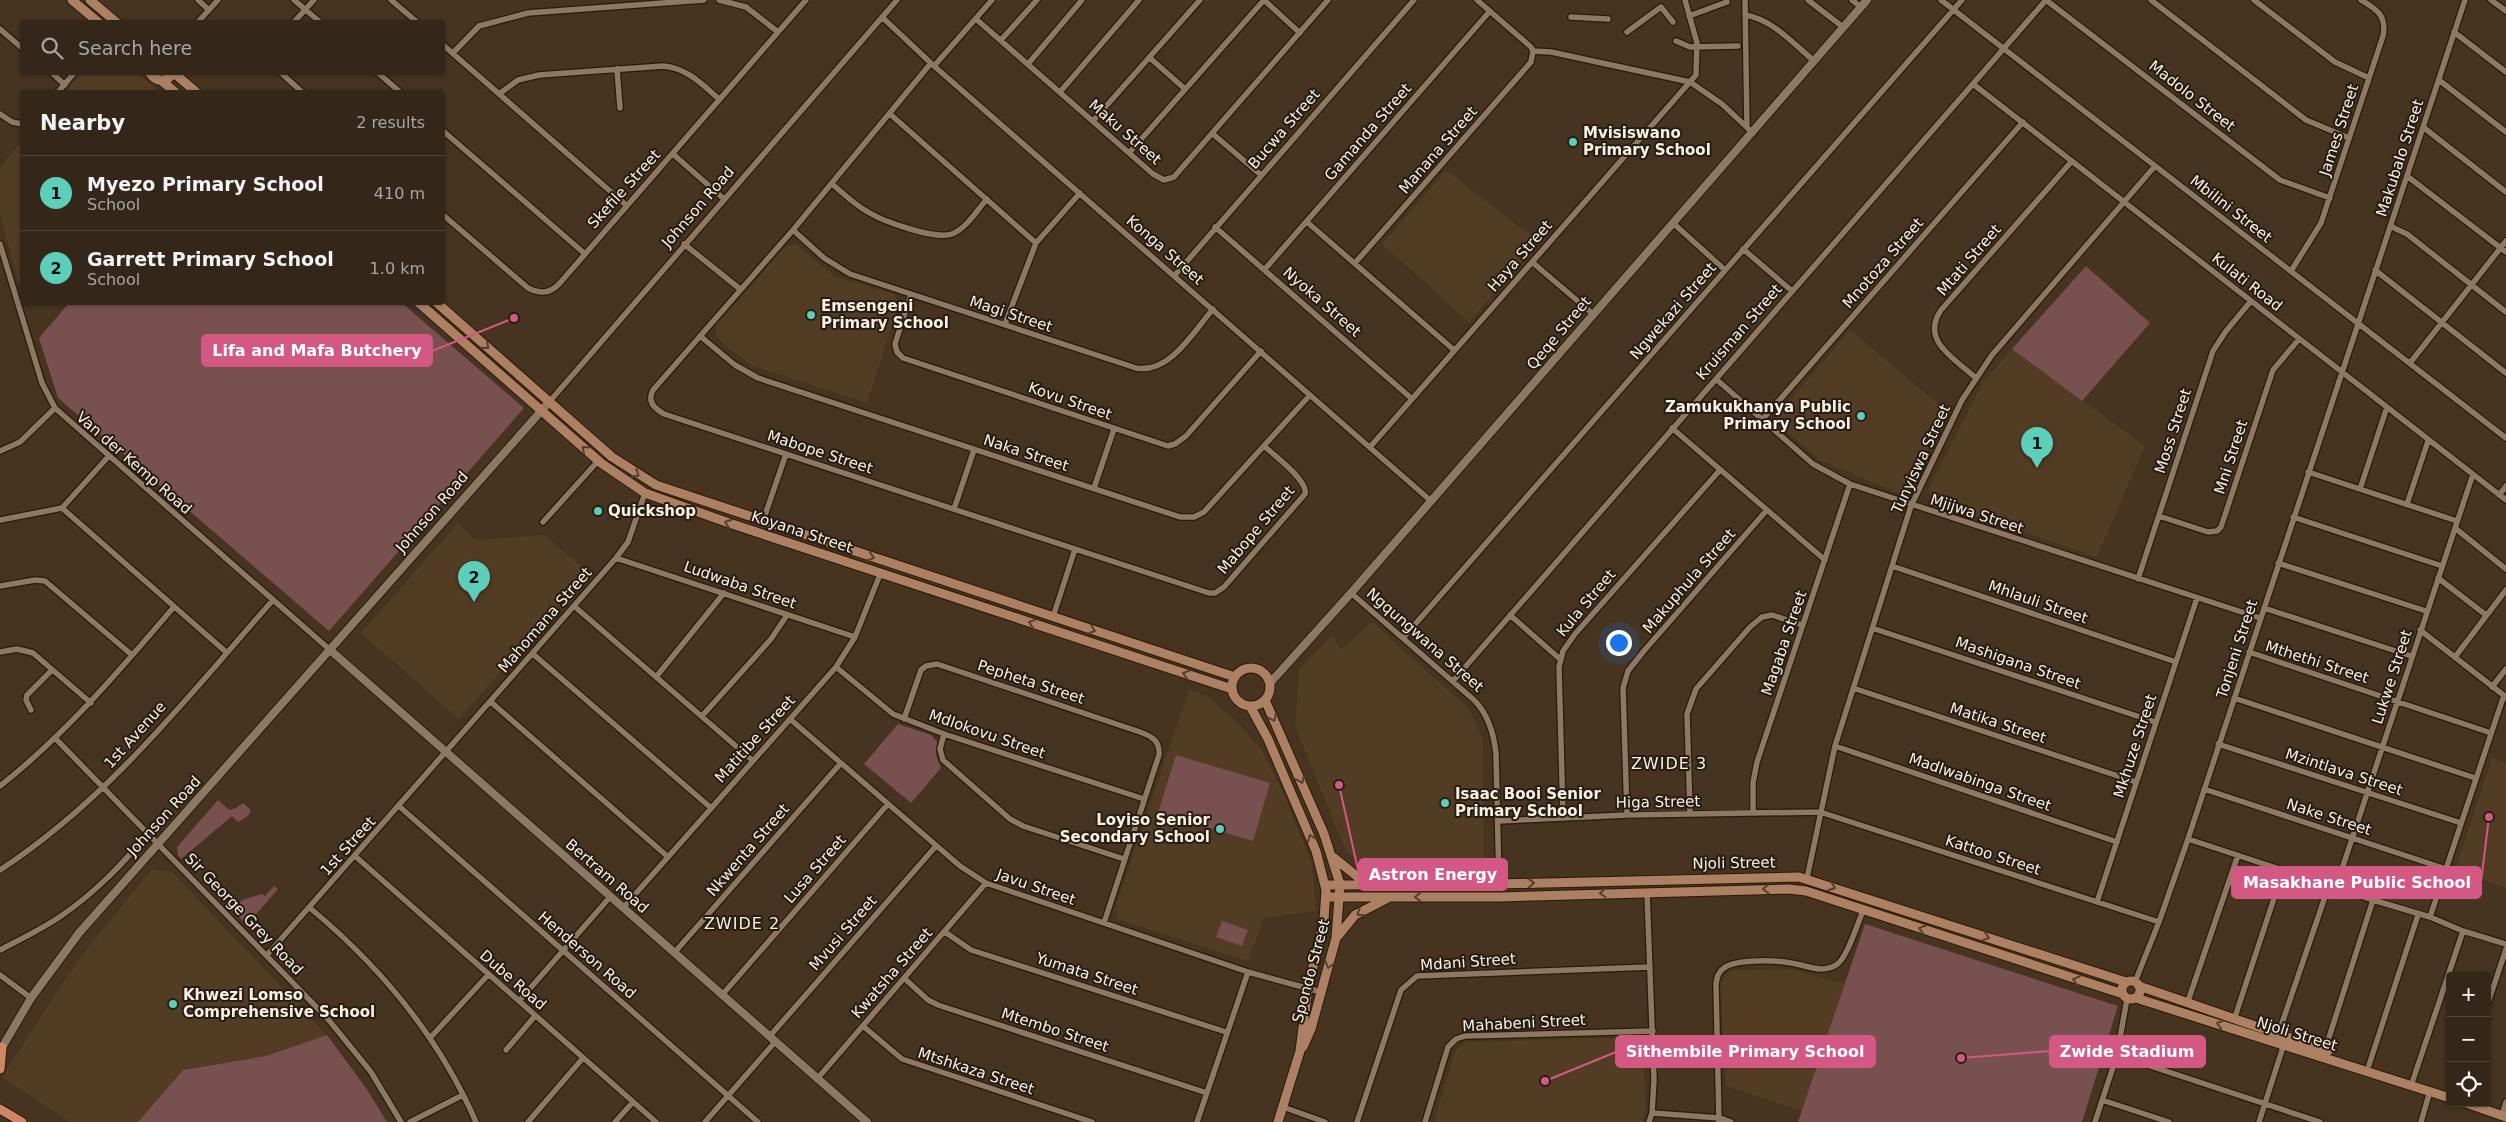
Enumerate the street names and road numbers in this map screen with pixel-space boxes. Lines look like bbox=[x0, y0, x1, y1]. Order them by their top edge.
street label: Madolo Street bbox=[2145, 57, 2239, 135]
street label: Gamanda Street bbox=[1321, 80, 1415, 184]
street label: James Street bbox=[2315, 82, 2362, 179]
street label: Bucwa Street bbox=[1244, 85, 1324, 173]
street label: Maku Street bbox=[1085, 96, 1165, 168]
street label: Makubalo Street bbox=[2373, 97, 2427, 219]
street label: Manana Street bbox=[1395, 103, 1481, 197]
street label: Skefile Street bbox=[584, 146, 664, 232]
street label: Johnson Road bbox=[657, 163, 738, 252]
street label: Mbilini Street bbox=[2186, 171, 2276, 247]
street label: Konga Street bbox=[1123, 211, 1208, 289]
street label: Mnotoza Street bbox=[1839, 214, 1927, 312]
street label: Haya Street bbox=[1484, 216, 1556, 295]
street label: Mtati Street bbox=[1933, 221, 2005, 299]
street label: Kulati Road bbox=[2208, 249, 2286, 315]
street label: Ngwekazi Street bbox=[1626, 259, 1720, 363]
street label: Nyoka Street bbox=[1279, 263, 1365, 341]
street label: Kruisman Street bbox=[1692, 280, 1786, 384]
street label: Magi Street bbox=[967, 292, 1055, 336]
street label: Qeqe Street bbox=[1523, 293, 1595, 373]
street label: Kovu Street bbox=[1026, 378, 1114, 424]
street label: Moss Street bbox=[2151, 386, 2195, 476]
street label: Tunyiswa Street bbox=[1887, 401, 1954, 517]
street label: Van der Kemp Road bbox=[73, 408, 195, 518]
street label: Mni Street bbox=[2211, 418, 2251, 496]
street label: Mabope Street bbox=[765, 426, 875, 478]
street label: Naka Street bbox=[981, 431, 1071, 475]
street label: Johnson Road bbox=[391, 468, 472, 557]
street label: Mabope Street bbox=[1214, 482, 1298, 578]
street label: Mjijwa Street bbox=[1928, 490, 2026, 538]
street label: Koyana Street bbox=[749, 507, 855, 557]
street label: Makuphula Street bbox=[1639, 525, 1739, 637]
street label: Ludwaba Street bbox=[681, 557, 799, 613]
street label: Mahomana Street bbox=[494, 564, 596, 676]
street label: Kula Street bbox=[1553, 566, 1619, 640]
street label: Mhlauli Street bbox=[1986, 577, 2090, 627]
street label: Ngqungwana Street bbox=[1363, 584, 1487, 696]
street label: Magaba Street bbox=[1758, 588, 1810, 698]
street label: Tonjeni Street bbox=[2212, 597, 2261, 702]
street label: Lukwe Street bbox=[2368, 627, 2416, 726]
street label: Mashigana Street bbox=[1953, 633, 2083, 693]
street label: Mthethi Street bbox=[2263, 637, 2371, 687]
street label: Pepheta Street bbox=[975, 656, 1087, 708]
street label: Matitibe Street bbox=[711, 692, 799, 786]
street label: Mkhuze Street bbox=[2110, 692, 2160, 800]
street label: 1st Avenue bbox=[100, 698, 170, 772]
street label: Matika Street bbox=[1948, 699, 2049, 747]
street label: Mdlokovu Street bbox=[926, 706, 1048, 762]
street label: Mzintlava Street bbox=[2283, 745, 2405, 799]
street label: Madlwabinga Street bbox=[1906, 749, 2054, 815]
street label: Johnson Road bbox=[123, 772, 205, 860]
street label: Higa Street bbox=[1616, 792, 1701, 812]
street label: Nake Street bbox=[2284, 795, 2374, 839]
street label: Nkwenta Street bbox=[703, 800, 793, 900]
street label: 1st Street bbox=[317, 813, 379, 879]
street label: Lusa Street bbox=[780, 831, 850, 907]
street label: Kattoo Street bbox=[1943, 831, 2043, 879]
street label: Bertram Road bbox=[562, 835, 652, 917]
street label: Sir George Grey Road bbox=[181, 849, 307, 979]
street label: Njoli Street bbox=[1692, 853, 1776, 873]
street label: Javu Street bbox=[993, 865, 1078, 909]
street label: Mvusi Street bbox=[805, 892, 881, 974]
street label: Henderson Road bbox=[534, 908, 640, 1002]
street label: Spondo Street bbox=[1288, 917, 1334, 1025]
street label: Kwatsha Street bbox=[848, 924, 936, 1022]
street label: Dube Road bbox=[476, 946, 550, 1014]
street label: Yumata Street bbox=[1033, 949, 1140, 999]
street label: Mdani Street bbox=[1420, 950, 1516, 974]
street label: Mtembo Street bbox=[999, 1004, 1111, 1056]
street label: Mahabeni Street bbox=[1462, 1011, 1586, 1035]
street label: Njoli Street bbox=[2255, 1013, 2340, 1055]
street label: Mtshkaza Street bbox=[916, 1044, 1037, 1098]

